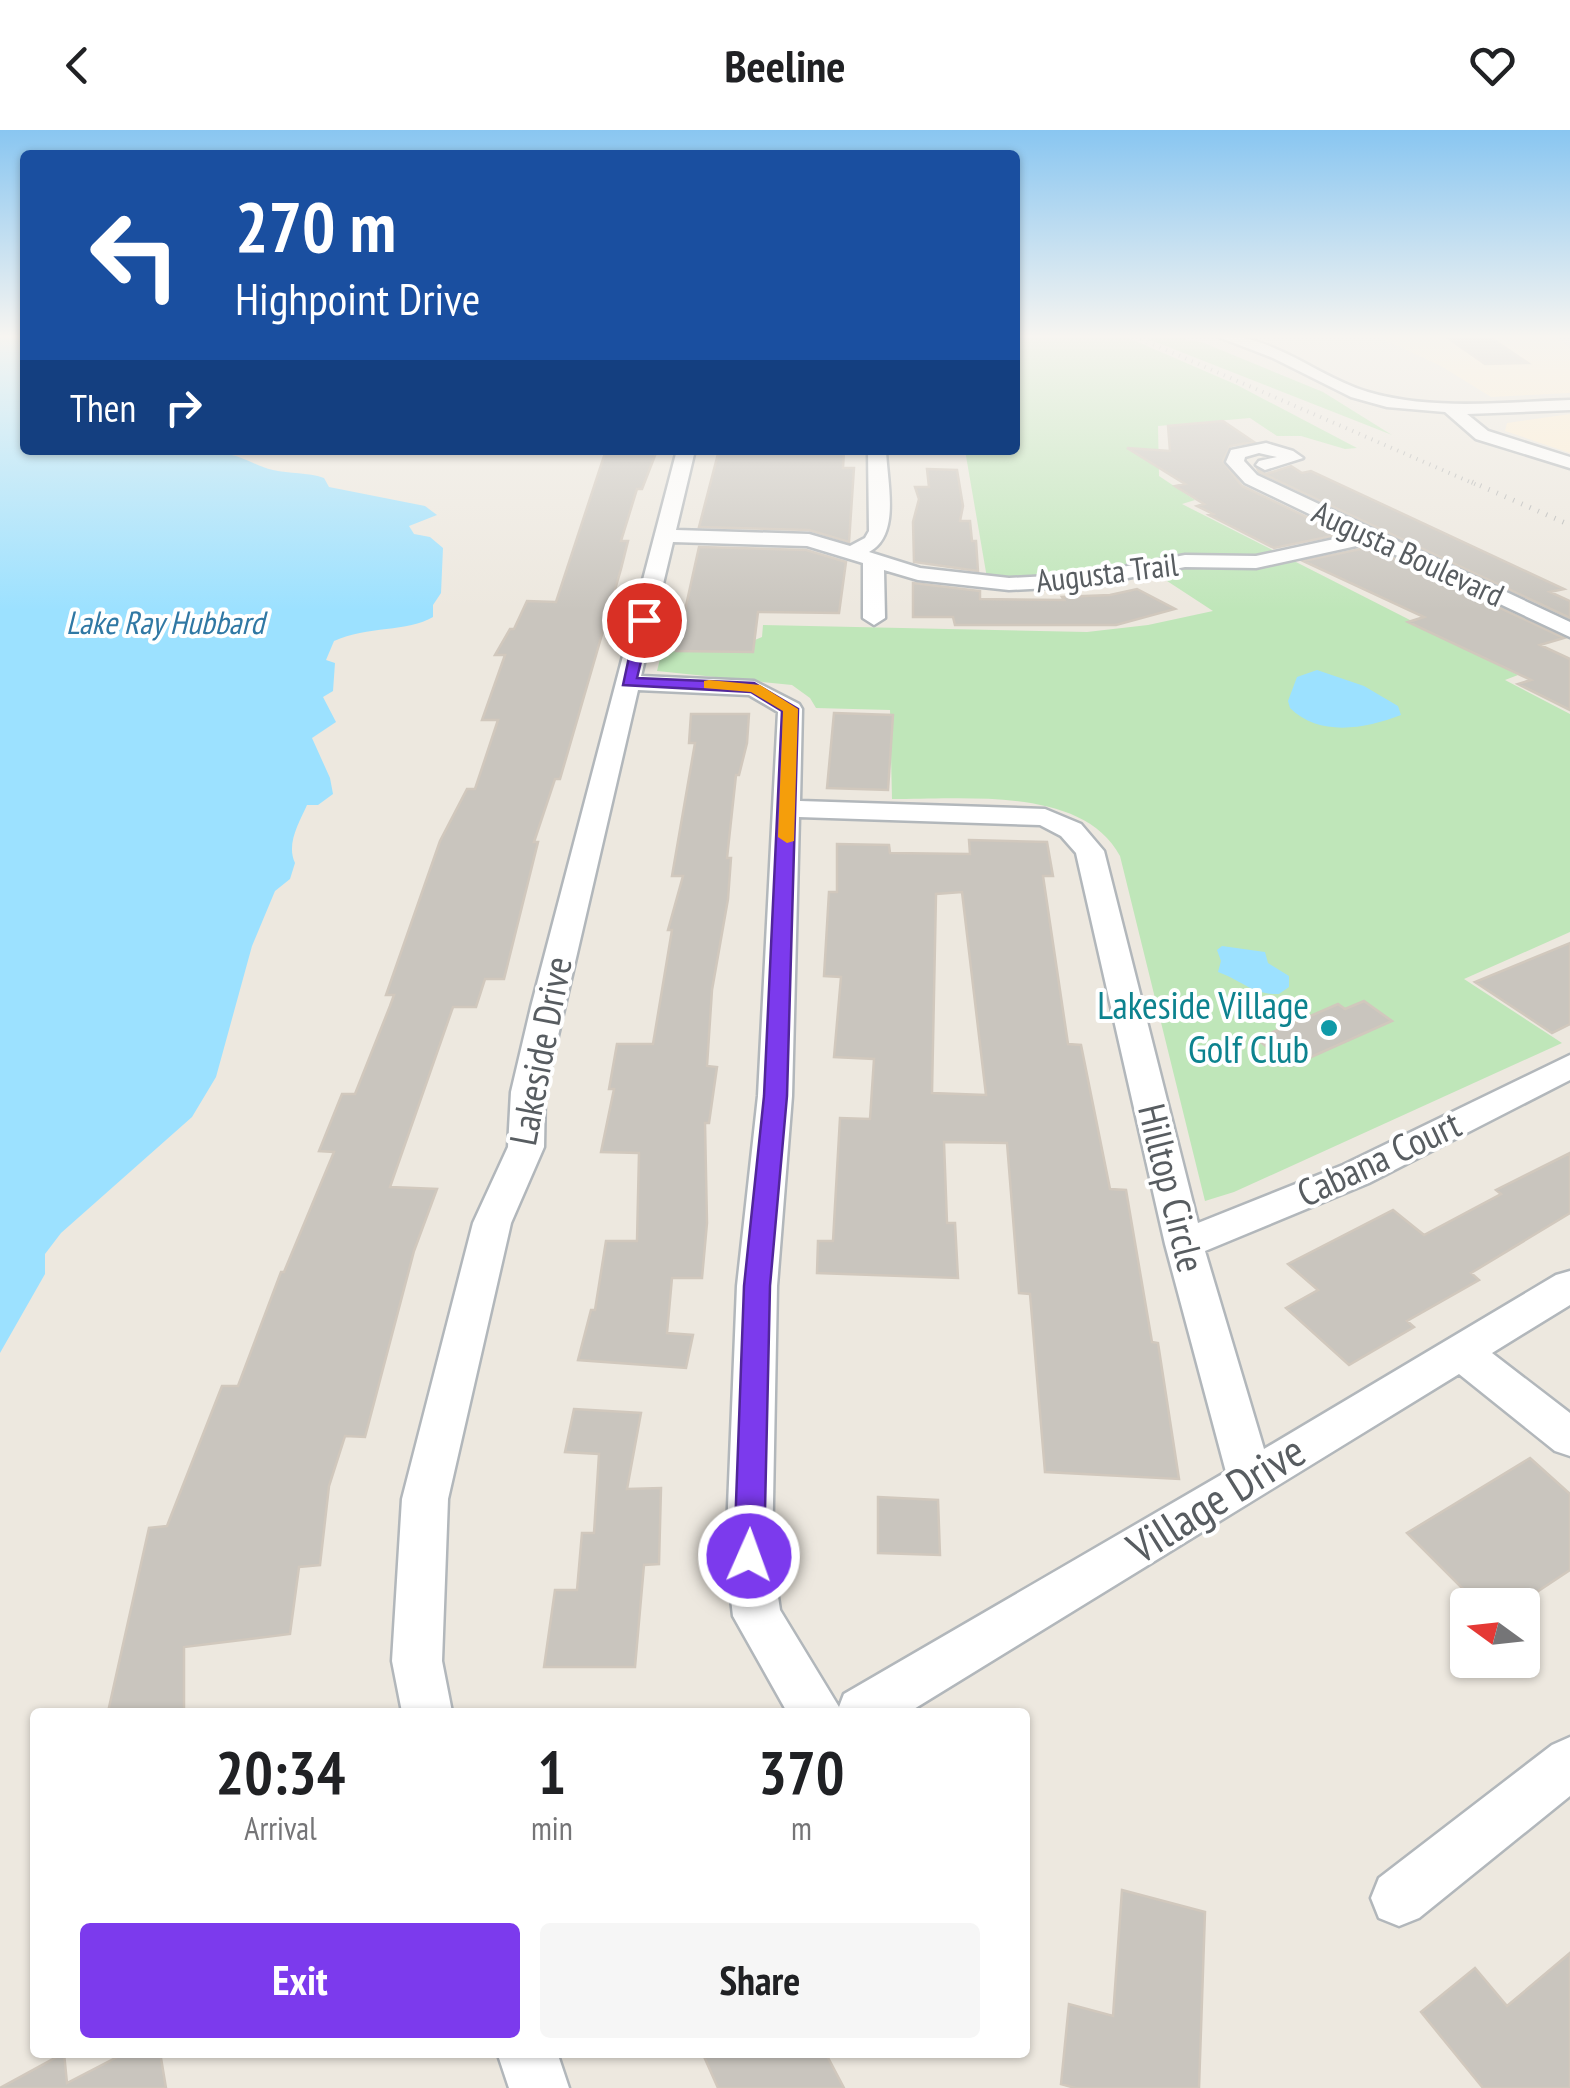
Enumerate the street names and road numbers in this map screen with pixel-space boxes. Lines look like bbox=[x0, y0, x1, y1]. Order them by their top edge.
street label: Augusta Boulevard bbox=[1306, 490, 1511, 616]
street label: Augusta Trail bbox=[1034, 542, 1181, 602]
street label: Lakeside Drive bbox=[497, 952, 582, 1149]
street label: Hilltop Circle bbox=[1128, 1098, 1217, 1277]
street label: Cabana Court bbox=[1289, 1098, 1468, 1217]
street label: Village Drive bbox=[1115, 1421, 1315, 1576]

